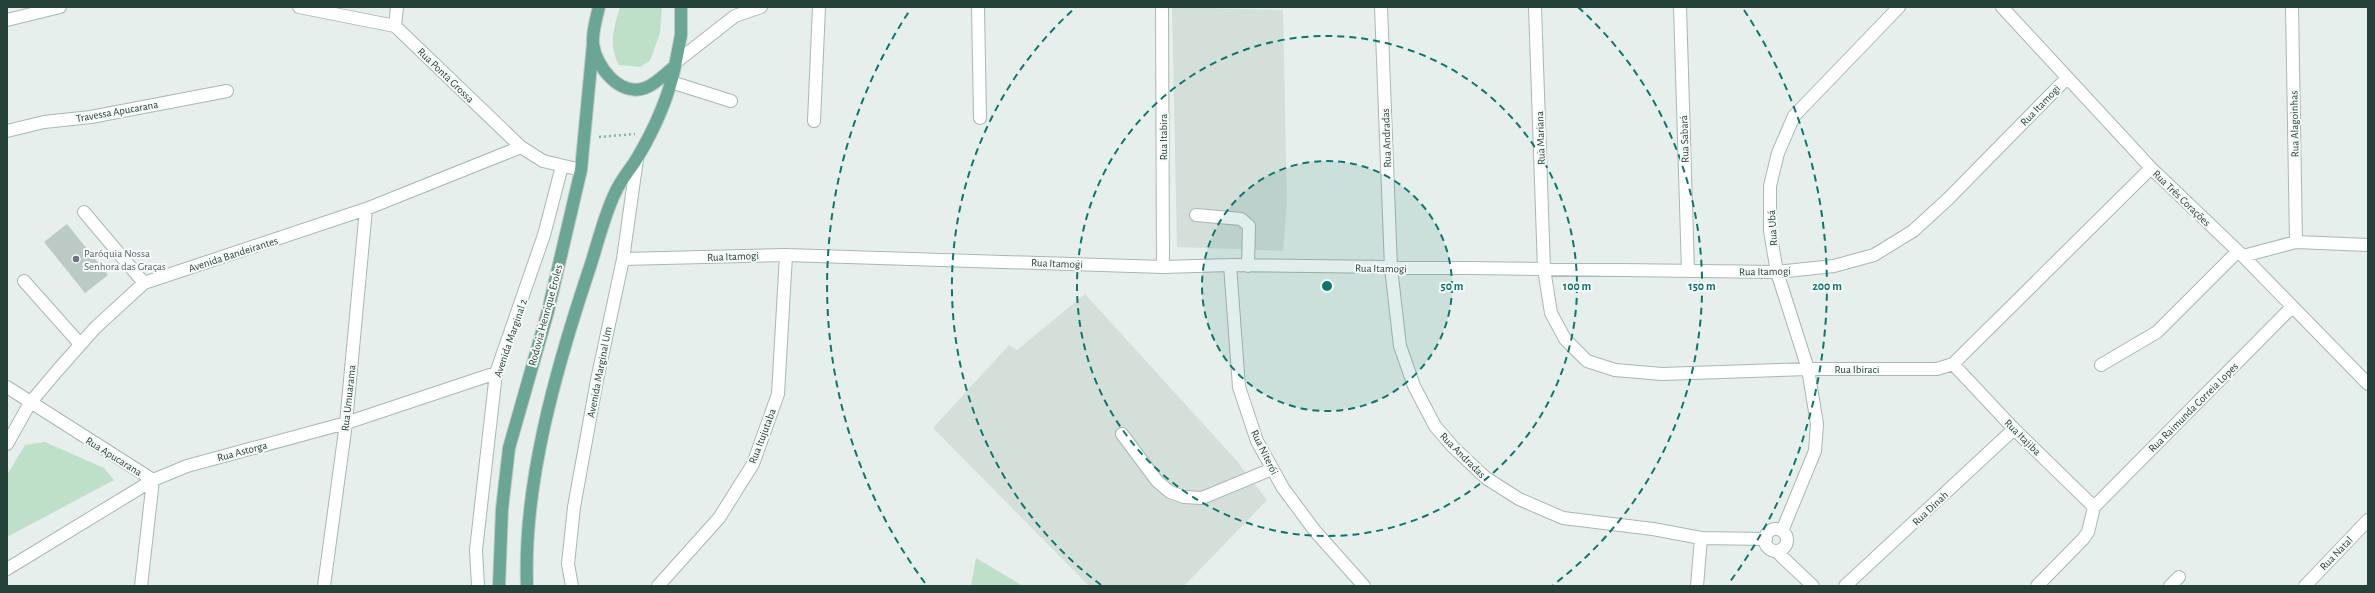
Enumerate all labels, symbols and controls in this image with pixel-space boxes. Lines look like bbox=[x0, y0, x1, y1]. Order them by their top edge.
street label: Rua Ponta Grossa bbox=[415, 46, 476, 105]
street label: Rua Itamogi bbox=[2018, 83, 2062, 128]
street label: Rua Alagoinhas bbox=[2288, 91, 2301, 157]
street label: Travessa Apucarana bbox=[75, 99, 159, 124]
street label: Rua Andradas bbox=[1380, 108, 1393, 168]
street label: Rua Mariana bbox=[1534, 111, 1547, 165]
street label: Rua Itabira bbox=[1158, 114, 1169, 160]
street label: Rua Sabará bbox=[1678, 115, 1691, 163]
street label: Rua Três Corações bbox=[2151, 168, 2213, 229]
street label: Rua Ubá bbox=[1766, 210, 1779, 246]
street label: Avenida Bandeirantes bbox=[187, 235, 279, 274]
place label: Paróquia Nossa Senhora das Graças bbox=[84, 248, 166, 272]
street label: Rua Itamogi bbox=[707, 250, 759, 263]
marker: Paróquia Nossa Senhora das Graças bbox=[71, 254, 81, 264]
street label: Rua Itamogi bbox=[1031, 257, 1083, 270]
street label: Rodovia Henrique Eroles bbox=[527, 263, 564, 367]
street label: Rua Itamogi bbox=[1355, 263, 1407, 274]
street label: Rua Itamogi bbox=[1739, 266, 1791, 277]
centre of rings bbox=[1320, 279, 1334, 293]
text: 50 m bbox=[1441, 280, 1464, 292]
text: 100 m bbox=[1563, 280, 1591, 292]
text: 150 m bbox=[1688, 280, 1716, 292]
text: 200 m bbox=[1812, 280, 1842, 292]
street label: Avenida Marginal 2 bbox=[492, 298, 529, 379]
street label: Avenida Marginal Um bbox=[585, 325, 614, 419]
street label: Rua Raimunda Correia Lopes bbox=[2146, 360, 2240, 454]
street label: Rua Umuarama bbox=[340, 364, 357, 432]
street label: Rua Ibiraci bbox=[1834, 364, 1880, 375]
street label: Rua Itujutaba bbox=[747, 407, 778, 465]
street label: Rua Itajiba bbox=[2002, 417, 2043, 458]
street label: Rua Niterói bbox=[1249, 428, 1280, 476]
street label: Rua Andradas bbox=[1438, 430, 1488, 480]
street label: Rua Apucarana bbox=[84, 435, 144, 478]
street label: Rua Astorga bbox=[216, 440, 268, 463]
street label: Rua Dinah bbox=[1910, 489, 1950, 528]
street label: Rua Natal bbox=[2318, 534, 2355, 572]

